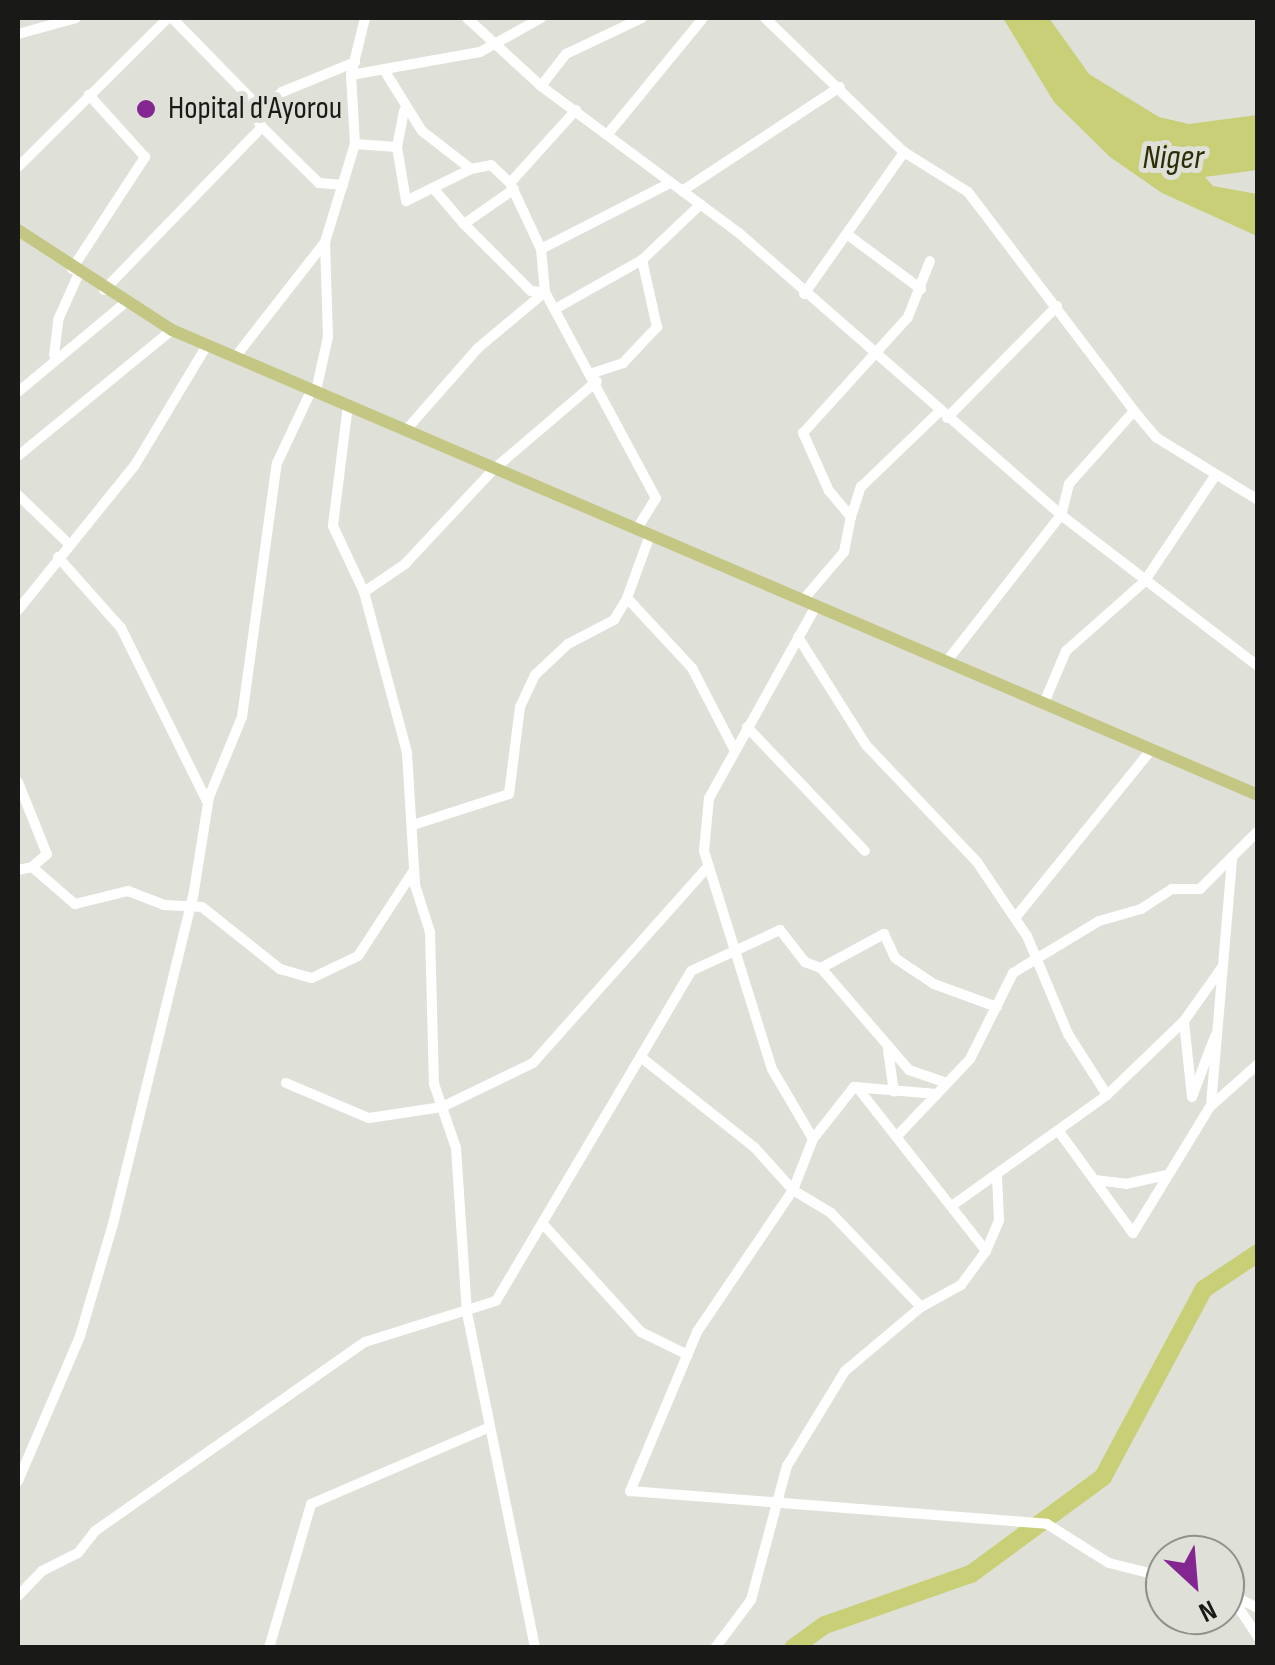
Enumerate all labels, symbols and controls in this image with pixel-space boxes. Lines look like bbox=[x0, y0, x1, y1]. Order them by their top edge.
place label: Hopital d'Ayorou bbox=[168, 90, 342, 128]
marker: Hopital d'Ayorou bbox=[133, 96, 159, 122]
water label: Niger bbox=[1142, 137, 1204, 179]
north arrow bbox=[1145, 1535, 1245, 1635]
text: N bbox=[1194, 1593, 1221, 1629]

